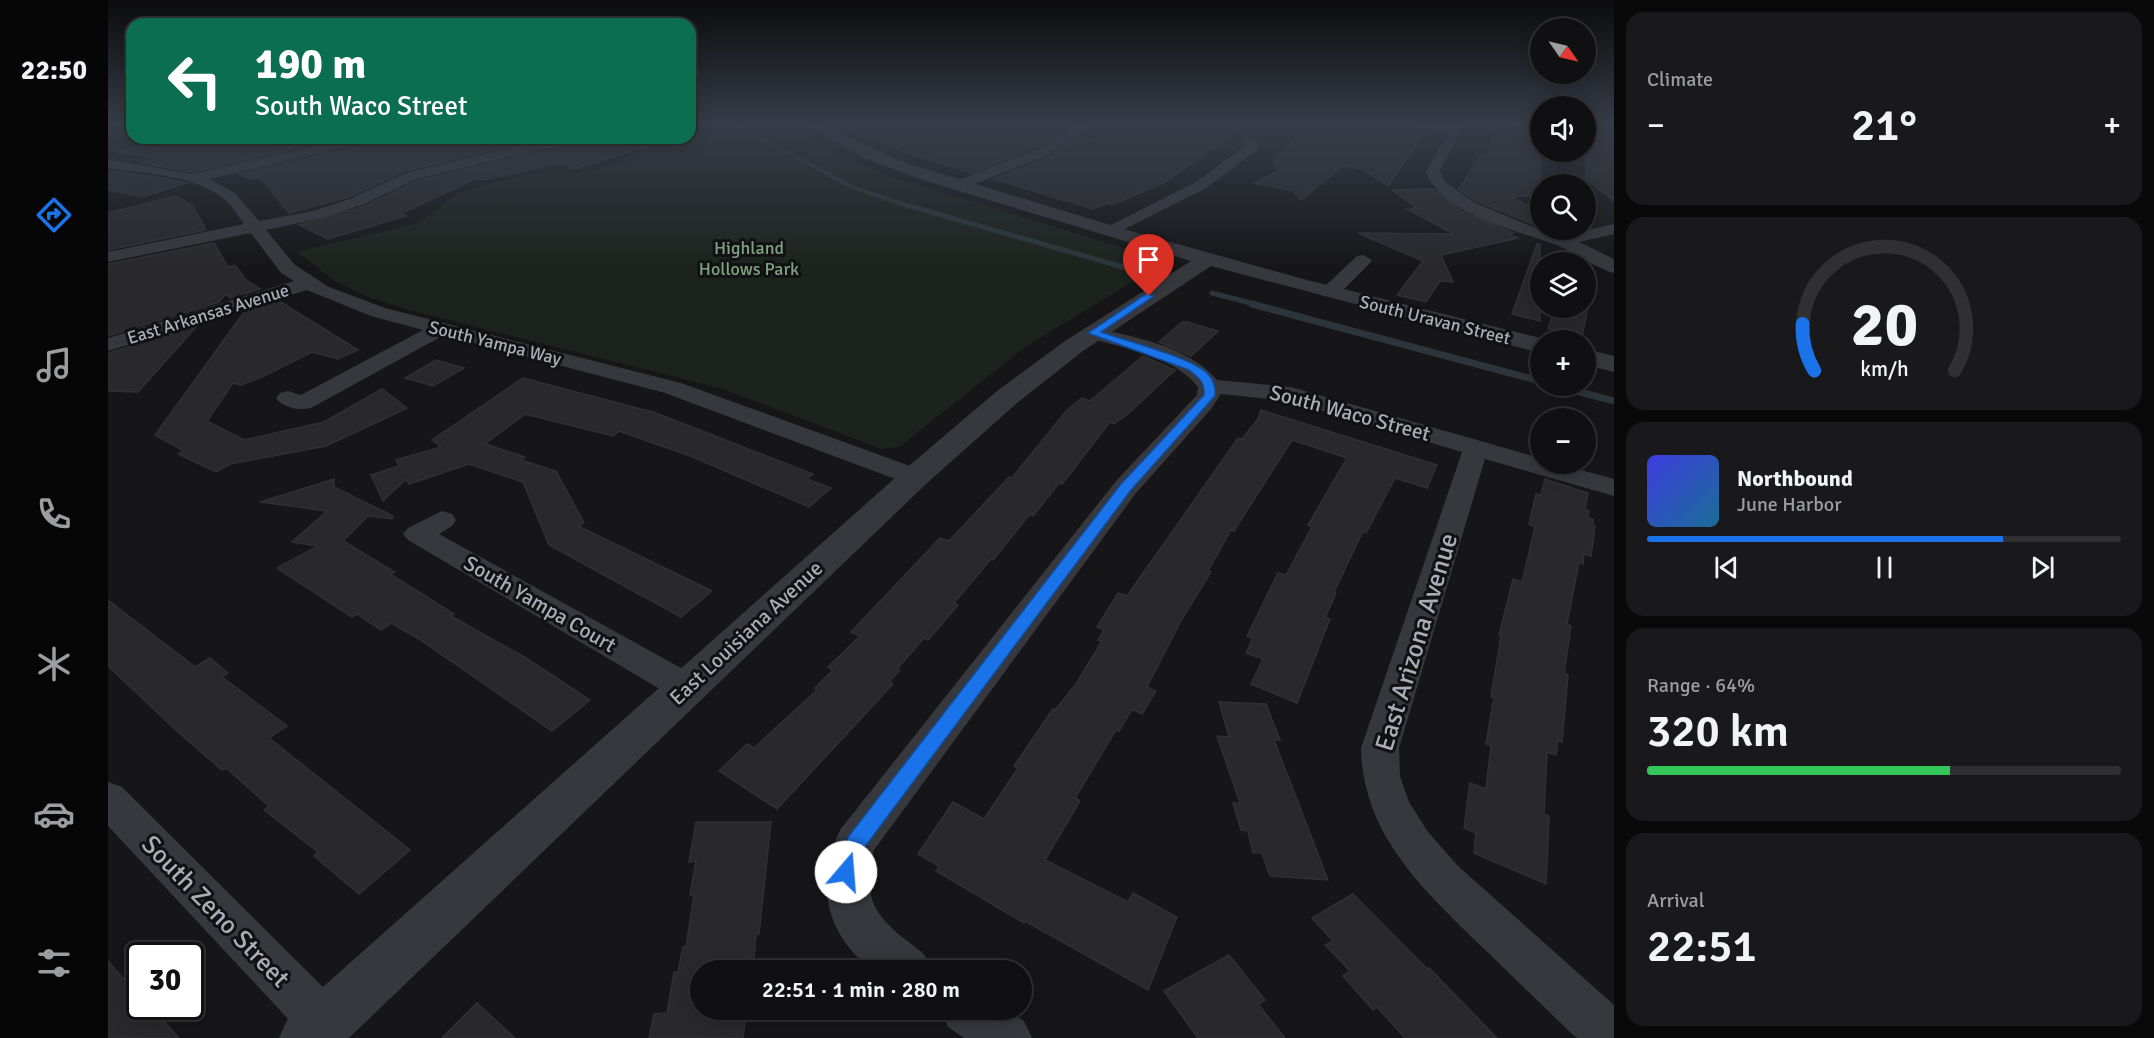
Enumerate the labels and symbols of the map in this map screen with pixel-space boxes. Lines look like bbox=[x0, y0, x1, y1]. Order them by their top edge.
north arrow bbox=[1530, 18, 1596, 84]
pin bbox=[1123, 234, 1174, 296]
park label: Highland Hollows Park bbox=[699, 237, 799, 280]
street label: East Arkansas Avenue bbox=[124, 279, 292, 349]
street label: South Uravan Street bbox=[1357, 291, 1513, 349]
street label: South Yampa Way bbox=[427, 316, 564, 370]
street label: South Waco Street bbox=[1267, 379, 1433, 447]
street label: East Arizona Avenue bbox=[1369, 530, 1465, 755]
street label: South Yampa Court bbox=[459, 550, 621, 658]
street label: East Louisiana Avenue bbox=[664, 555, 828, 711]
street label: South Zeno Street bbox=[135, 829, 296, 994]
position arrow bbox=[814, 840, 878, 904]
speed limit sign: 30 bbox=[126, 942, 204, 1020]

